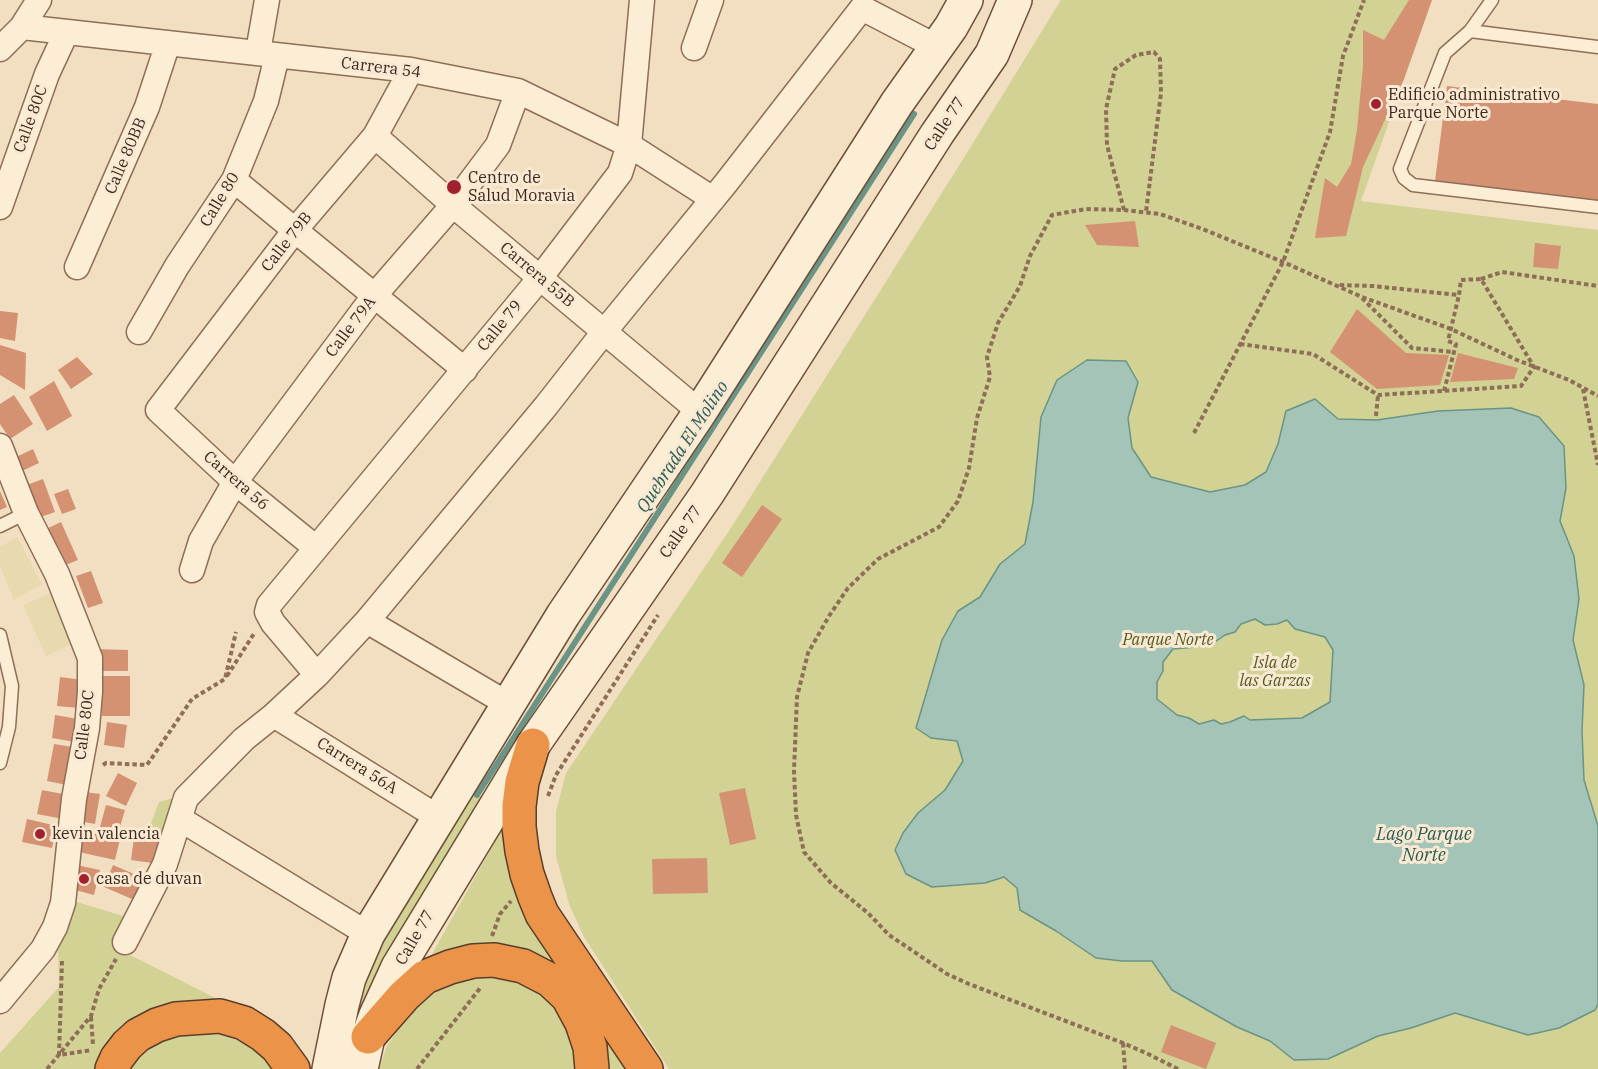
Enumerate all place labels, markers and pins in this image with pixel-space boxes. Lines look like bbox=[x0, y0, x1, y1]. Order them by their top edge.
place label: Edificio administrativo Parque Norte bbox=[1388, 85, 1560, 123]
marker: Edificio administrativo Parque Norte bbox=[1369, 97, 1383, 111]
place label: Centro de Salud Moravia bbox=[468, 168, 575, 206]
marker: Centro de Salud Moravia bbox=[445, 178, 463, 196]
place label: kevin valencia bbox=[52, 824, 160, 844]
marker: kevin valencia bbox=[33, 827, 47, 841]
place label: casa de duvan bbox=[96, 869, 202, 889]
marker: casa de duvan bbox=[77, 872, 91, 886]

